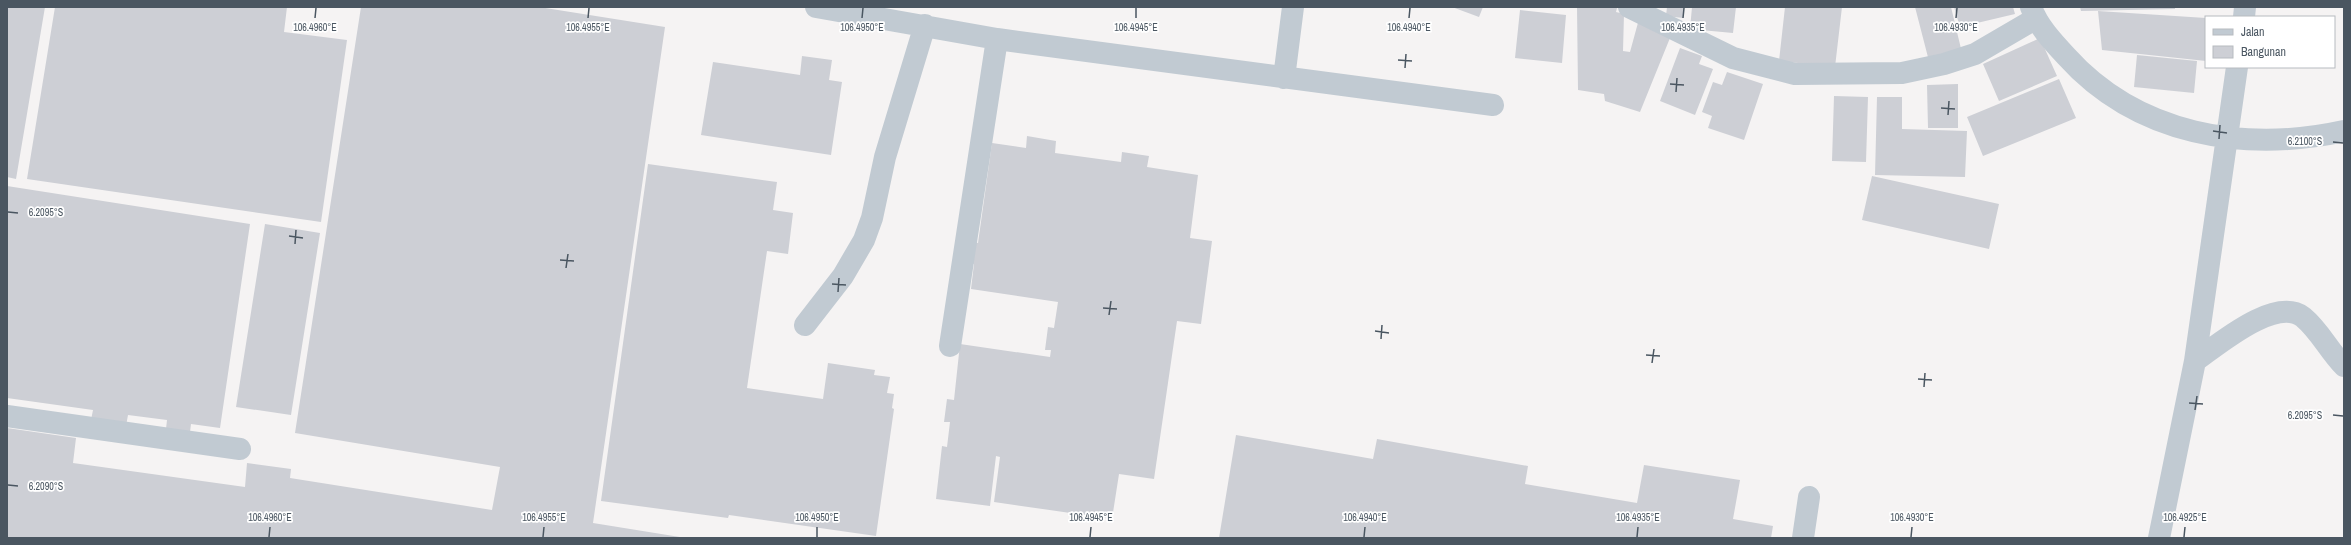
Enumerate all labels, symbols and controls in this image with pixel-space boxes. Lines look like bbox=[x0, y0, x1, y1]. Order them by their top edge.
legend bbox=[2205, 16, 2335, 68]
text: 106.4960°E bbox=[293, 21, 337, 34]
text: 106.4955°E bbox=[566, 21, 610, 34]
text: 106.4950°E bbox=[840, 21, 884, 34]
text: 106.4945°E bbox=[1114, 21, 1158, 34]
text: 106.4940°E bbox=[1387, 21, 1431, 34]
text: 106.4935°E bbox=[1661, 21, 1705, 34]
text: 106.4930°E bbox=[1934, 21, 1978, 34]
text: Jalan bbox=[2241, 24, 2265, 40]
text: Bangunan bbox=[2241, 44, 2286, 60]
text: 6.2100°S bbox=[2288, 135, 2323, 148]
text: 6.2095°S bbox=[29, 206, 64, 219]
text: 6.2095°S bbox=[2288, 409, 2323, 422]
text: 6.2090°S bbox=[29, 480, 64, 493]
text: 106.4960°E bbox=[248, 511, 292, 524]
text: 106.4955°E bbox=[522, 511, 566, 524]
text: 106.4950°E bbox=[795, 511, 839, 524]
text: 106.4945°E bbox=[1069, 511, 1113, 524]
text: 106.4940°E bbox=[1343, 511, 1387, 524]
text: 106.4935°E bbox=[1616, 511, 1660, 524]
text: 106.4930°E bbox=[1890, 511, 1934, 524]
text: 106.4925°E bbox=[2163, 511, 2207, 524]

